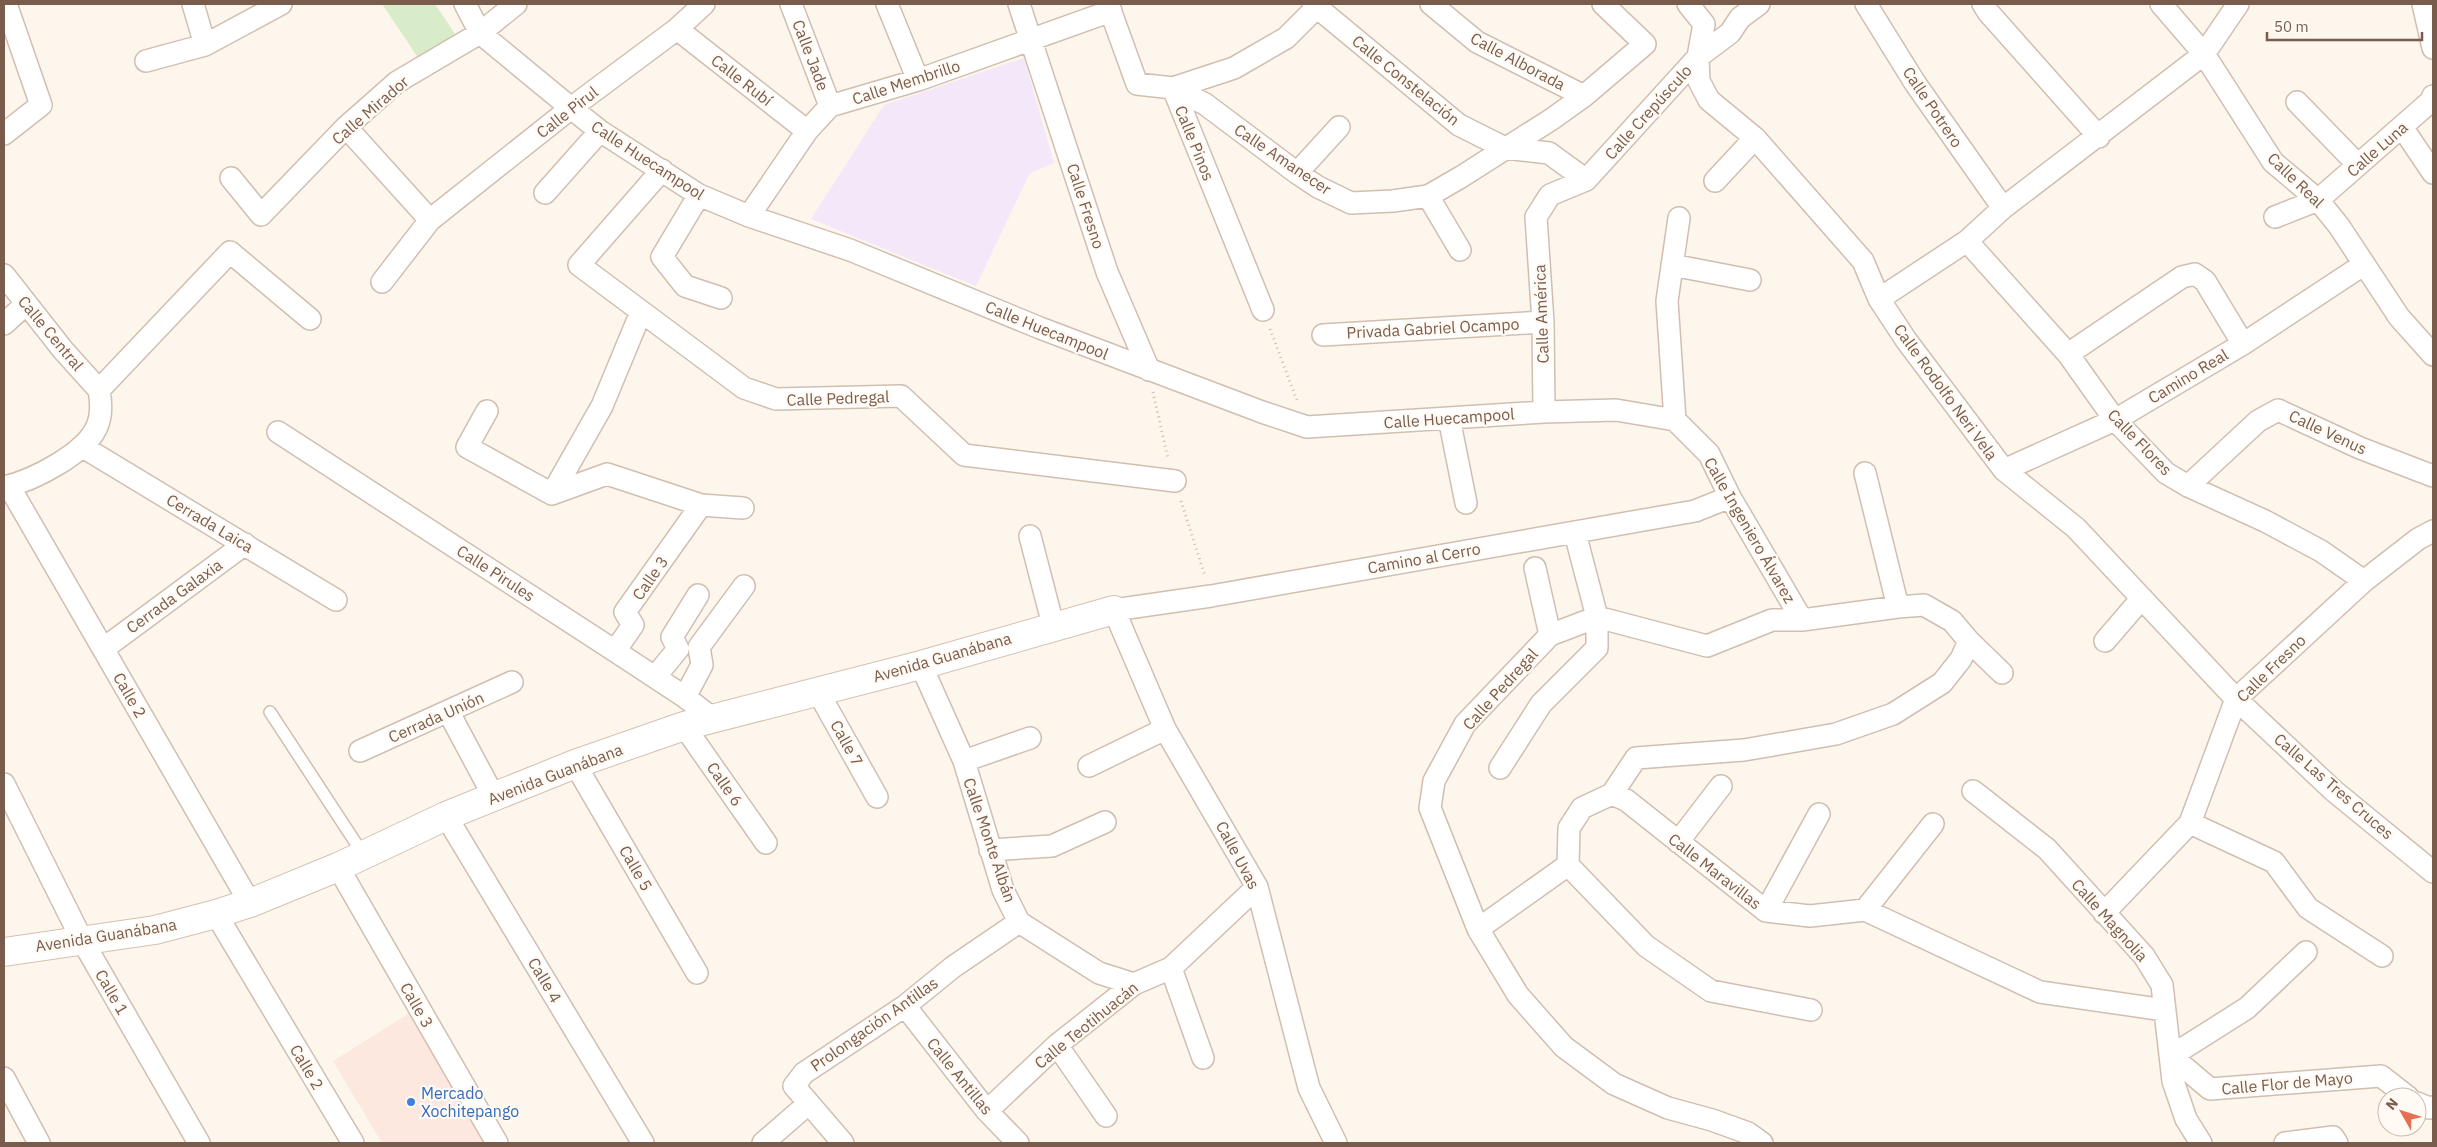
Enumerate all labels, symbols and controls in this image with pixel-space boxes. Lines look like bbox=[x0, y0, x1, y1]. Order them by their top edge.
scale bar bbox=[2267, 10, 2422, 42]
street label: Calle Jade bbox=[788, 17, 834, 94]
text: 50 m bbox=[2274, 17, 2309, 36]
street label: Calle Alborada bbox=[1467, 28, 1569, 95]
street label: Calle Constelación bbox=[1348, 30, 1464, 130]
street label: Calle Rubí bbox=[707, 50, 777, 110]
street label: Calle Membrillo bbox=[850, 55, 962, 109]
street label: Calle Crepúsculo bbox=[1600, 60, 1696, 164]
street label: Calle Potrero bbox=[1899, 63, 1967, 151]
street label: Calle Mirador bbox=[328, 71, 413, 149]
street label: Calle Pirul bbox=[532, 82, 602, 142]
street label: Calle Pinos bbox=[1171, 103, 1219, 183]
street label: Calle Huecampool bbox=[588, 116, 708, 204]
street label: Calle Luna bbox=[2342, 117, 2412, 181]
street label: Calle Amanecer bbox=[1231, 119, 1335, 199]
street label: Calle Real bbox=[2263, 148, 2329, 212]
street label: Calle Fresno bbox=[1063, 161, 1109, 251]
street label: Calle América bbox=[1529, 264, 1553, 364]
street label: Calle Central bbox=[14, 291, 88, 375]
street label: Calle Huecampool bbox=[983, 296, 1111, 364]
street label: Privada Gabriel Ocampo bbox=[1346, 313, 1520, 343]
street label: Calle Rodolfo Neri Vela bbox=[1890, 320, 2002, 464]
street label: Camino Real bbox=[2144, 344, 2232, 408]
street label: Calle Pedregal bbox=[786, 386, 890, 410]
street label: Calle Huecampool bbox=[1383, 403, 1515, 433]
street label: Calle Flores bbox=[2104, 405, 2176, 479]
street label: Calle Venus bbox=[2286, 405, 2370, 459]
street label: Calle Ingeniero Álvarez bbox=[1700, 453, 1801, 607]
street label: Cerrada Laica bbox=[163, 489, 257, 557]
street label: Camino al Cerro bbox=[1366, 538, 1482, 578]
street label: Calle Pirules bbox=[453, 540, 539, 606]
street label: Calle 3 bbox=[628, 552, 672, 604]
street label: Cerrada Galaxia bbox=[122, 554, 226, 638]
street label: Avenida Guanábana bbox=[871, 628, 1014, 686]
street label: Calle Fresno bbox=[2232, 630, 2310, 706]
street label: Calle Pedregal bbox=[1458, 644, 1542, 734]
street label: Calle 2 bbox=[109, 669, 151, 721]
street label: Cerrada Unión bbox=[385, 687, 487, 747]
street label: Calle 7 bbox=[826, 717, 868, 769]
street label: Calle Las Tres Cruces bbox=[2270, 729, 2398, 843]
street label: Avenida Guanábana bbox=[485, 739, 626, 809]
street label: Calle 6 bbox=[703, 758, 747, 810]
street label: Calle Monte Albán bbox=[959, 775, 1021, 905]
street label: Calle Uvas bbox=[1212, 817, 1264, 893]
street label: Calle Maravillas bbox=[1665, 829, 1765, 913]
street label: Calle 5 bbox=[615, 842, 657, 894]
street label: Calle Magnolia bbox=[2068, 874, 2153, 966]
street label: Avenida Guanábana bbox=[34, 914, 179, 956]
street label: Calle 4 bbox=[524, 954, 566, 1006]
street label: Calle 1 bbox=[91, 966, 133, 1018]
street label: Prolongación Antillas bbox=[806, 972, 942, 1076]
street label: Calle Teotihuacán bbox=[1030, 977, 1142, 1073]
street label: Calle 3 bbox=[396, 979, 438, 1031]
street label: Calle Antillas bbox=[923, 1033, 997, 1119]
street label: Calle 2 bbox=[286, 1041, 328, 1093]
street label: Calle Flor de Mayo bbox=[2221, 1067, 2354, 1099]
place label: Mercado Xochitepango bbox=[421, 1083, 519, 1121]
north arrow bbox=[2377, 1087, 2427, 1137]
text: N bbox=[2382, 1094, 2402, 1113]
marker: Mercado Xochitepango bbox=[405, 1096, 417, 1108]

